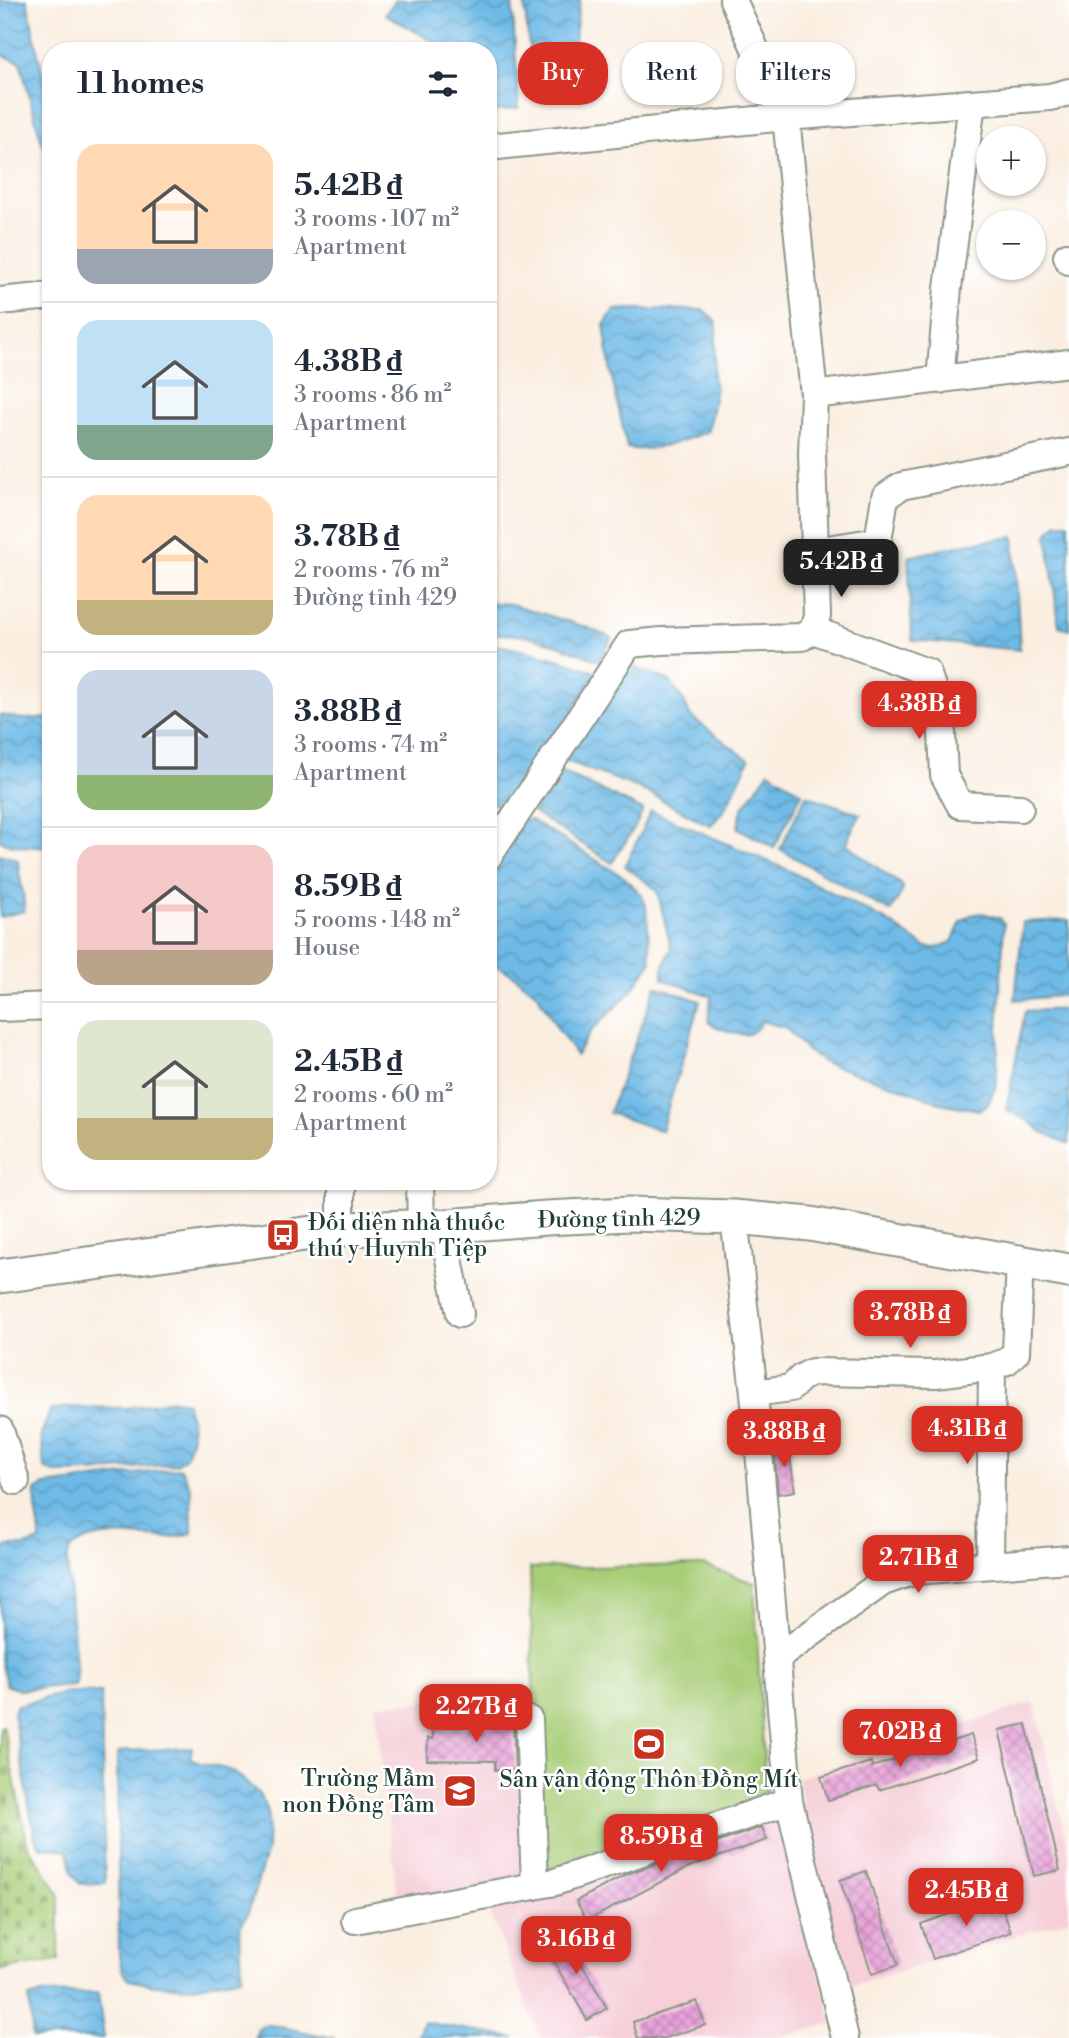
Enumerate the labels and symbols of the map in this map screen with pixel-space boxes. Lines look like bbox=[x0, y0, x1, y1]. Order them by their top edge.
pin: 5.42B ₫ bbox=[776, 540, 906, 599]
pin: 4.38B ₫ bbox=[854, 682, 984, 741]
street label: Đường tỉnh 429 bbox=[537, 1204, 701, 1234]
place label: Đối diện nhà thuốc thú y Huynh Tiệp bbox=[308, 1209, 505, 1263]
bus stop icon: Đối diện nhà thuốc thú y Huynh Tiệp bbox=[264, 1216, 302, 1254]
pin: 3.78B ₫ bbox=[845, 1290, 975, 1350]
pin: 4.31B ₫ bbox=[902, 1406, 1032, 1466]
pin: 3.88B ₫ bbox=[719, 1410, 849, 1469]
pin: 2.71B ₫ bbox=[853, 1536, 983, 1595]
pin: 2.27B ₫ bbox=[411, 1684, 541, 1744]
pin: 7.02B ₫ bbox=[835, 1710, 965, 1769]
sports icon: Sân vận động Thôn Đồng Mít bbox=[630, 1725, 668, 1763]
place label: Trường Mầm non Đồng Tâm bbox=[282, 1765, 435, 1819]
place label: Sân vận động Thôn Đồng Mít bbox=[500, 1766, 798, 1794]
school or university icon: Trường Mầm non Đồng Tâm bbox=[441, 1772, 479, 1810]
pin: 8.59B ₫ bbox=[596, 1814, 726, 1874]
pin: 2.45B ₫ bbox=[901, 1868, 1031, 1928]
pin: 3.16B ₫ bbox=[511, 1916, 641, 1976]

